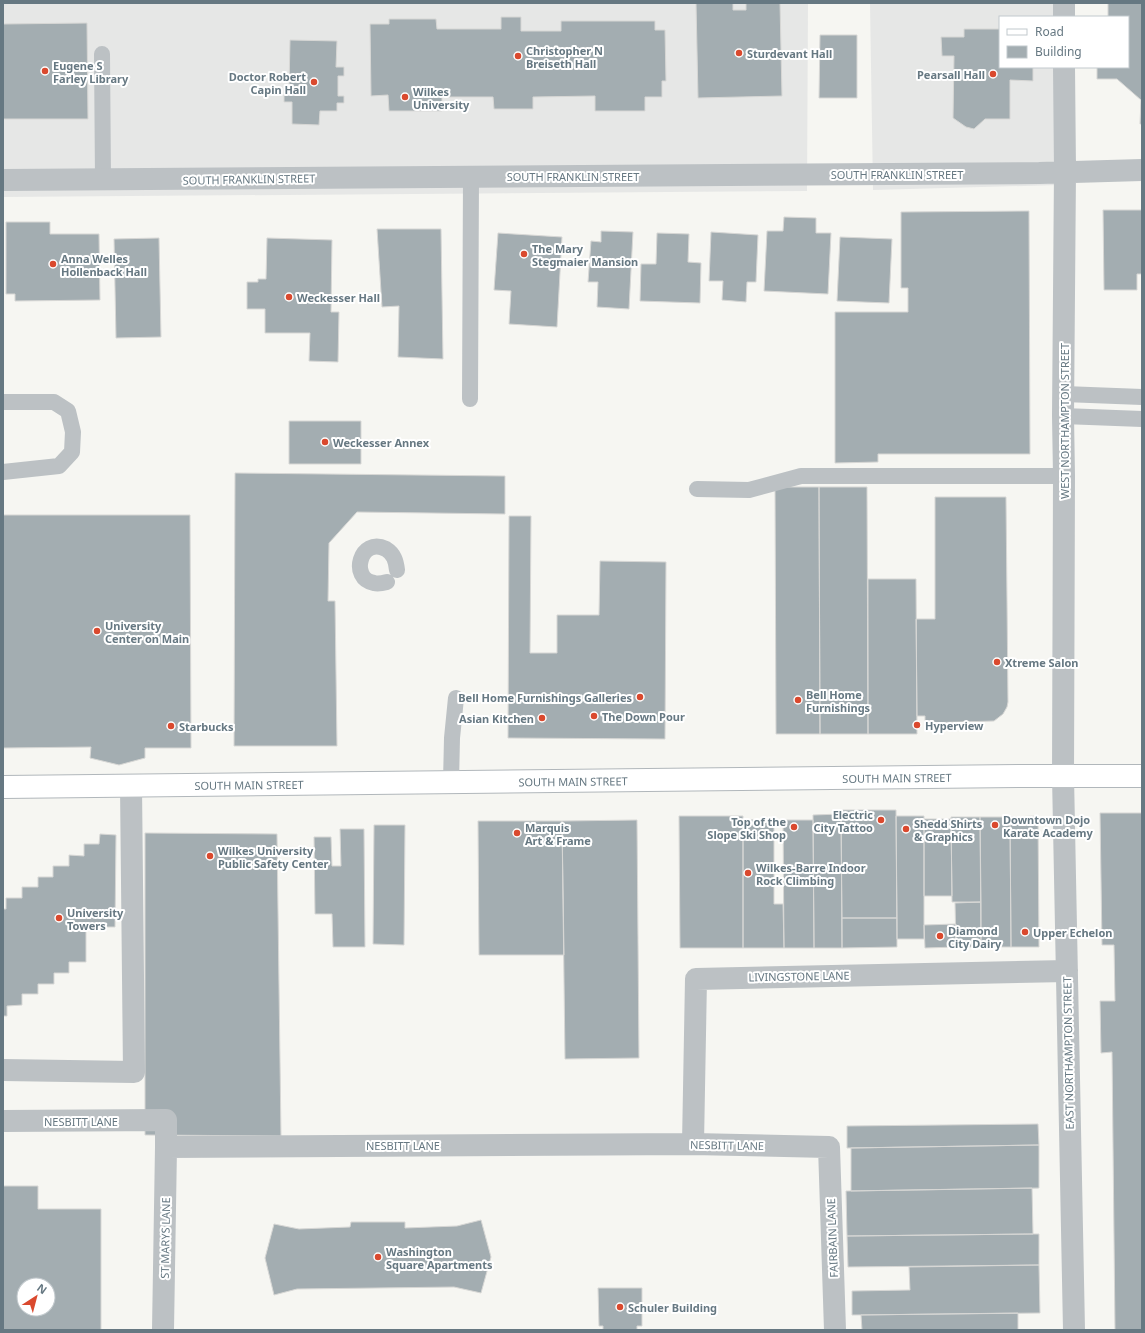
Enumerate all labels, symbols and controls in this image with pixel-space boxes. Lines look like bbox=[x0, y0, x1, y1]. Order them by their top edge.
legend bbox=[999, 16, 1129, 68]
text: Road bbox=[1035, 23, 1064, 40]
place label: Christopher N Breiseth Hall bbox=[526, 43, 603, 71]
text: Building bbox=[1035, 43, 1082, 60]
place label: Sturdevant Hall bbox=[747, 46, 832, 61]
marker: Sturdevant Hall bbox=[734, 48, 744, 58]
marker: Christopher N Breiseth Hall bbox=[513, 51, 523, 61]
place label: Eugene S Farley Library bbox=[53, 58, 129, 86]
marker: Eugene S Farley Library bbox=[40, 66, 50, 76]
place label: Pearsall Hall bbox=[917, 67, 985, 82]
place label: Doctor Robert Capin Hall bbox=[229, 69, 306, 97]
marker: Pearsall Hall bbox=[988, 69, 998, 79]
marker: Doctor Robert Capin Hall bbox=[309, 77, 319, 87]
place label: Wilkes University bbox=[413, 84, 470, 112]
marker: Wilkes University bbox=[400, 92, 410, 102]
street label: SOUTH FRANKLIN STREET bbox=[831, 167, 963, 182]
street label: SOUTH FRANKLIN STREET bbox=[507, 169, 639, 184]
street label: SOUTH FRANKLIN STREET bbox=[183, 170, 315, 188]
place label: The Mary Stegmaier Mansion bbox=[532, 241, 638, 269]
marker: The Mary Stegmaier Mansion bbox=[519, 249, 529, 259]
place label: Anna Welles Hollenback Hall bbox=[61, 251, 147, 279]
marker: Anna Welles Hollenback Hall bbox=[48, 259, 58, 269]
place label: Weckesser Hall bbox=[297, 290, 380, 305]
marker: Weckesser Hall bbox=[284, 292, 294, 302]
street label: WEST NORTHAMPTON STREET bbox=[1057, 343, 1072, 499]
place label: Weckesser Annex bbox=[333, 435, 430, 450]
marker: Weckesser Annex bbox=[320, 437, 330, 447]
place label: University Center on Main bbox=[105, 618, 189, 646]
marker: University Center on Main bbox=[92, 626, 102, 636]
place label: Xtreme Salon bbox=[1005, 655, 1079, 670]
marker: Xtreme Salon bbox=[992, 657, 1002, 667]
place label: Bell Home Furnishings bbox=[806, 687, 871, 715]
place label: Bell Home Furnishings Galleries bbox=[458, 690, 632, 705]
marker: Bell Home Furnishings Galleries bbox=[635, 692, 645, 702]
marker: Bell Home Furnishings bbox=[793, 695, 803, 705]
place label: The Down Pour bbox=[602, 709, 685, 724]
place label: Asian Kitchen bbox=[459, 711, 534, 726]
marker: The Down Pour bbox=[589, 711, 599, 721]
marker: Asian Kitchen bbox=[537, 713, 547, 723]
place label: Hyperview bbox=[925, 718, 984, 733]
place label: Starbucks bbox=[179, 719, 234, 734]
marker: Hyperview bbox=[912, 720, 922, 730]
marker: Starbucks bbox=[166, 721, 176, 731]
street label: SOUTH MAIN STREET bbox=[842, 769, 952, 785]
street label: SOUTH MAIN STREET bbox=[518, 773, 628, 789]
street label: SOUTH MAIN STREET bbox=[194, 776, 304, 792]
place label: Electric City Tattoo bbox=[813, 807, 873, 835]
place label: Downtown Dojo Karate Academy bbox=[1003, 812, 1094, 840]
place label: Top of the Slope Ski Shop bbox=[707, 814, 786, 842]
marker: Electric City Tattoo bbox=[876, 815, 886, 825]
place label: Shedd Shirts & Graphics bbox=[914, 816, 983, 844]
place label: Marquis Art & Frame bbox=[525, 820, 591, 848]
marker: Downtown Dojo Karate Academy bbox=[990, 820, 1000, 830]
marker: Top of the Slope Ski Shop bbox=[789, 822, 799, 832]
marker: Shedd Shirts & Graphics bbox=[901, 824, 911, 834]
marker: Marquis Art & Frame bbox=[512, 828, 522, 838]
place label: Wilkes University Public Safety Center bbox=[218, 843, 329, 871]
marker: Wilkes University Public Safety Center bbox=[205, 851, 215, 861]
place label: Wilkes-Barre Indoor Rock Climbing bbox=[756, 860, 866, 888]
marker: Wilkes-Barre Indoor Rock Climbing bbox=[743, 868, 753, 878]
place label: University Towers bbox=[67, 905, 124, 933]
marker: University Towers bbox=[54, 913, 64, 923]
place label: Diamond City Dairy bbox=[948, 923, 1002, 951]
place label: Upper Echelon bbox=[1033, 925, 1112, 940]
marker: Upper Echelon bbox=[1020, 927, 1030, 937]
marker: Diamond City Dairy bbox=[935, 931, 945, 941]
street label: LIVINGSTONE LANE bbox=[748, 968, 850, 984]
street label: EAST NORTHAMPTON STREET bbox=[1059, 976, 1077, 1130]
street label: NESBITT LANE bbox=[44, 1114, 118, 1129]
street label: NESBITT LANE bbox=[690, 1137, 764, 1153]
street label: NESBITT LANE bbox=[366, 1138, 440, 1153]
street label: ST MARYS LANE bbox=[157, 1197, 173, 1279]
street label: FAIRBAIN LANE bbox=[823, 1198, 841, 1278]
place label: Washington Square Apartments bbox=[386, 1244, 493, 1272]
marker: Washington Square Apartments bbox=[373, 1252, 383, 1262]
north arrow bbox=[16, 1277, 56, 1317]
text: N bbox=[34, 1280, 50, 1297]
place label: Schuler Building bbox=[628, 1300, 717, 1315]
marker: Schuler Building bbox=[615, 1302, 625, 1312]

